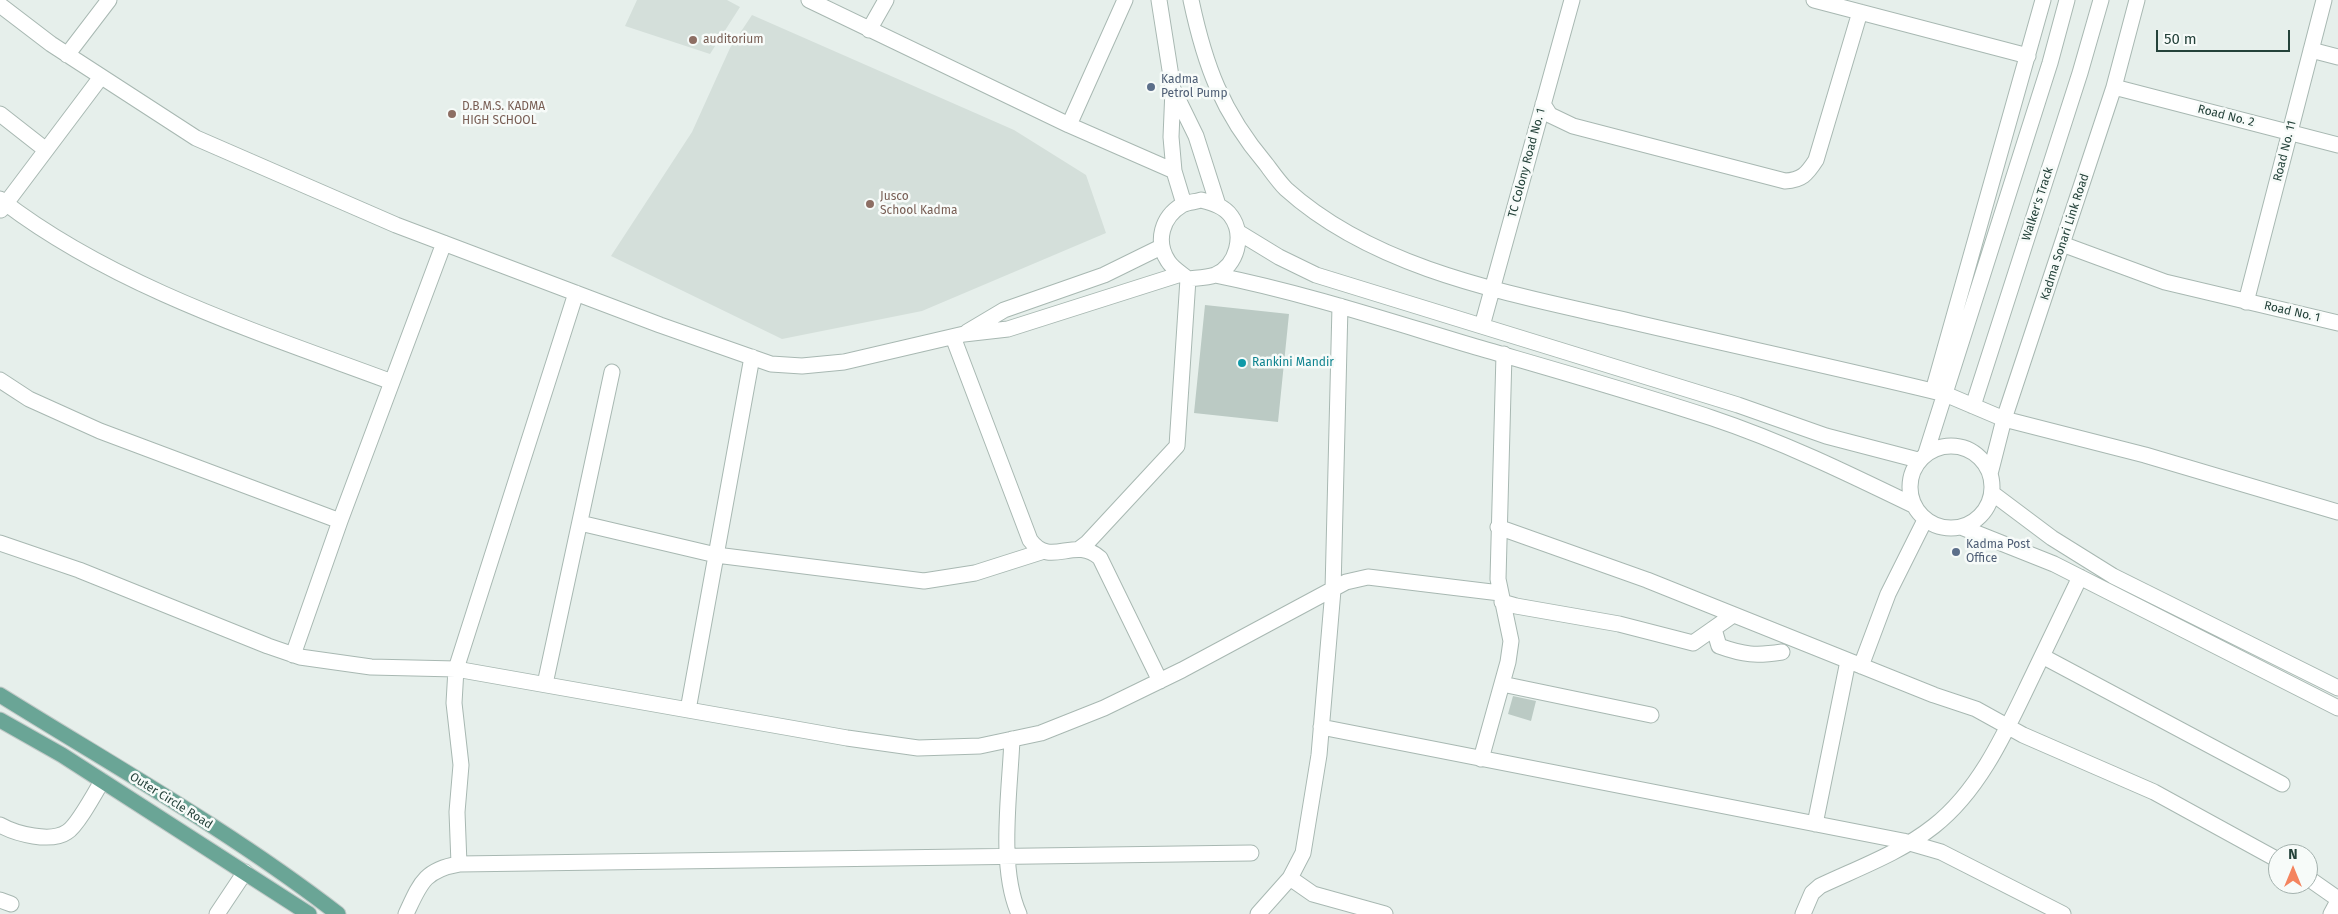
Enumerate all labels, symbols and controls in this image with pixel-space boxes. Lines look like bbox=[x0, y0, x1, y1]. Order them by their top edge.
scale bar bbox=[2158, 20, 2292, 52]
text: 50 m bbox=[2164, 30, 2197, 48]
place label: auditorium bbox=[703, 33, 764, 47]
marker: auditorium bbox=[687, 34, 699, 46]
place label: Kadma Petrol Pump bbox=[1161, 73, 1228, 101]
marker: Kadma Petrol Pump bbox=[1145, 81, 1157, 93]
place label: D.B.M.S. KADMA HIGH SCHOOL bbox=[462, 100, 545, 128]
street label: Road No. 2 bbox=[2196, 102, 2256, 130]
street label: TC Colony Road No. 1 bbox=[1505, 107, 1549, 219]
marker: D.B.M.S. KADMA HIGH SCHOOL bbox=[446, 108, 458, 120]
street label: Road No. 11 bbox=[2270, 119, 2300, 183]
street label: Walker's Track bbox=[2019, 165, 2057, 243]
street label: Kadma Sonari Link Road bbox=[2038, 172, 2092, 302]
place label: Jusco School Kadma bbox=[880, 190, 958, 218]
marker: Jusco School Kadma bbox=[864, 198, 876, 210]
street label: Road No. 1 bbox=[2263, 299, 2321, 325]
place label: Rankini Mandir bbox=[1252, 356, 1334, 370]
marker: Rankini Mandir bbox=[1236, 357, 1248, 369]
place label: Kadma Post Office bbox=[1966, 538, 2030, 566]
marker: Kadma Post Office bbox=[1950, 546, 1962, 558]
street label: Outer Circle Road bbox=[127, 770, 215, 832]
north arrow bbox=[2268, 844, 2318, 894]
text: N bbox=[2288, 846, 2298, 863]

